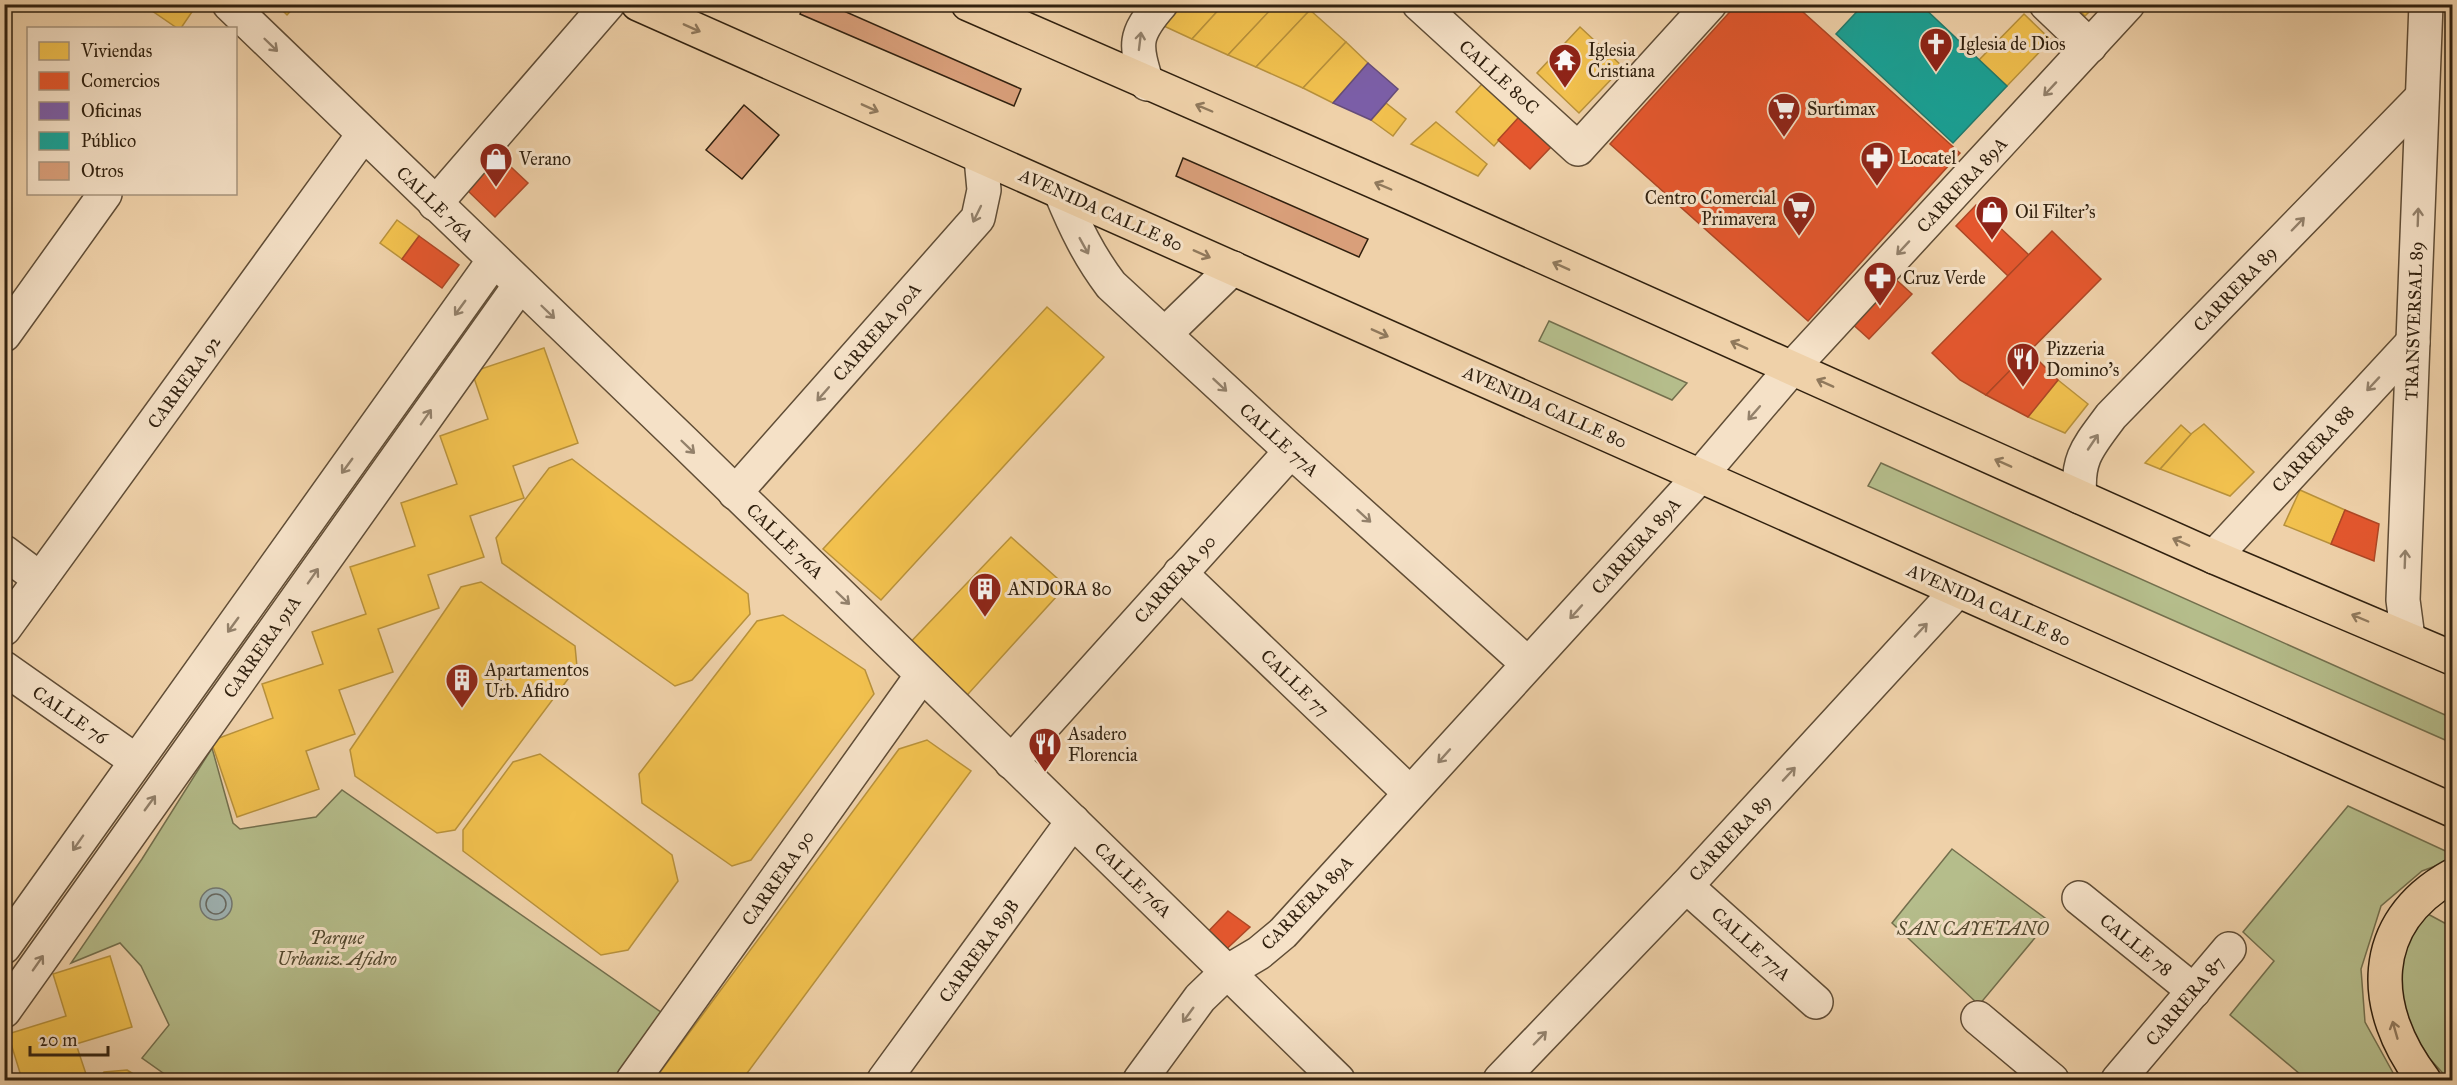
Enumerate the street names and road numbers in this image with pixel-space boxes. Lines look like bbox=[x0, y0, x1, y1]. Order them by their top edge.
street label: CALLE 80C bbox=[1454, 35, 1544, 119]
street label: CARRERA 89A bbox=[1912, 133, 2012, 237]
street label: CALLE 76A bbox=[392, 162, 478, 246]
street label: AVENIDA CALLE 80 bbox=[1015, 164, 1186, 256]
street label: TRANSVERSAL 89 bbox=[2400, 241, 2428, 401]
street label: CARRERA 89 bbox=[2189, 242, 2281, 336]
street label: CARRERA 90A bbox=[828, 278, 926, 386]
street label: CARRERA 92 bbox=[143, 331, 225, 433]
street label: AVENIDA CALLE 80 bbox=[1459, 361, 1630, 453]
street label: CALLE 77A bbox=[1235, 399, 1323, 481]
street label: CARRERA 88 bbox=[2267, 401, 2359, 497]
street label: CARRERA 89A bbox=[1587, 493, 1685, 599]
street label: CALLE 76A bbox=[742, 499, 828, 583]
street label: CARRERA 90 bbox=[1130, 530, 1220, 628]
street label: AVENIDA CALLE 80 bbox=[1903, 559, 2074, 651]
street label: CARRERA 91A bbox=[219, 592, 305, 702]
street label: CALLE 77 bbox=[1256, 645, 1334, 721]
street label: CALLE 76 bbox=[28, 681, 112, 749]
street label: CARRERA 89 bbox=[1684, 790, 1776, 886]
street label: CARRERA 90 bbox=[737, 826, 819, 930]
street label: CALLE 76A bbox=[1090, 838, 1176, 922]
street label: CARRERA 89A bbox=[1256, 851, 1358, 955]
street label: CARRERA 89B bbox=[934, 895, 1024, 1007]
street label: CALLE 77A bbox=[1707, 903, 1795, 985]
street label: CALLE 78 bbox=[2095, 909, 2177, 981]
street label: CARRERA 87 bbox=[2141, 952, 2229, 1050]

